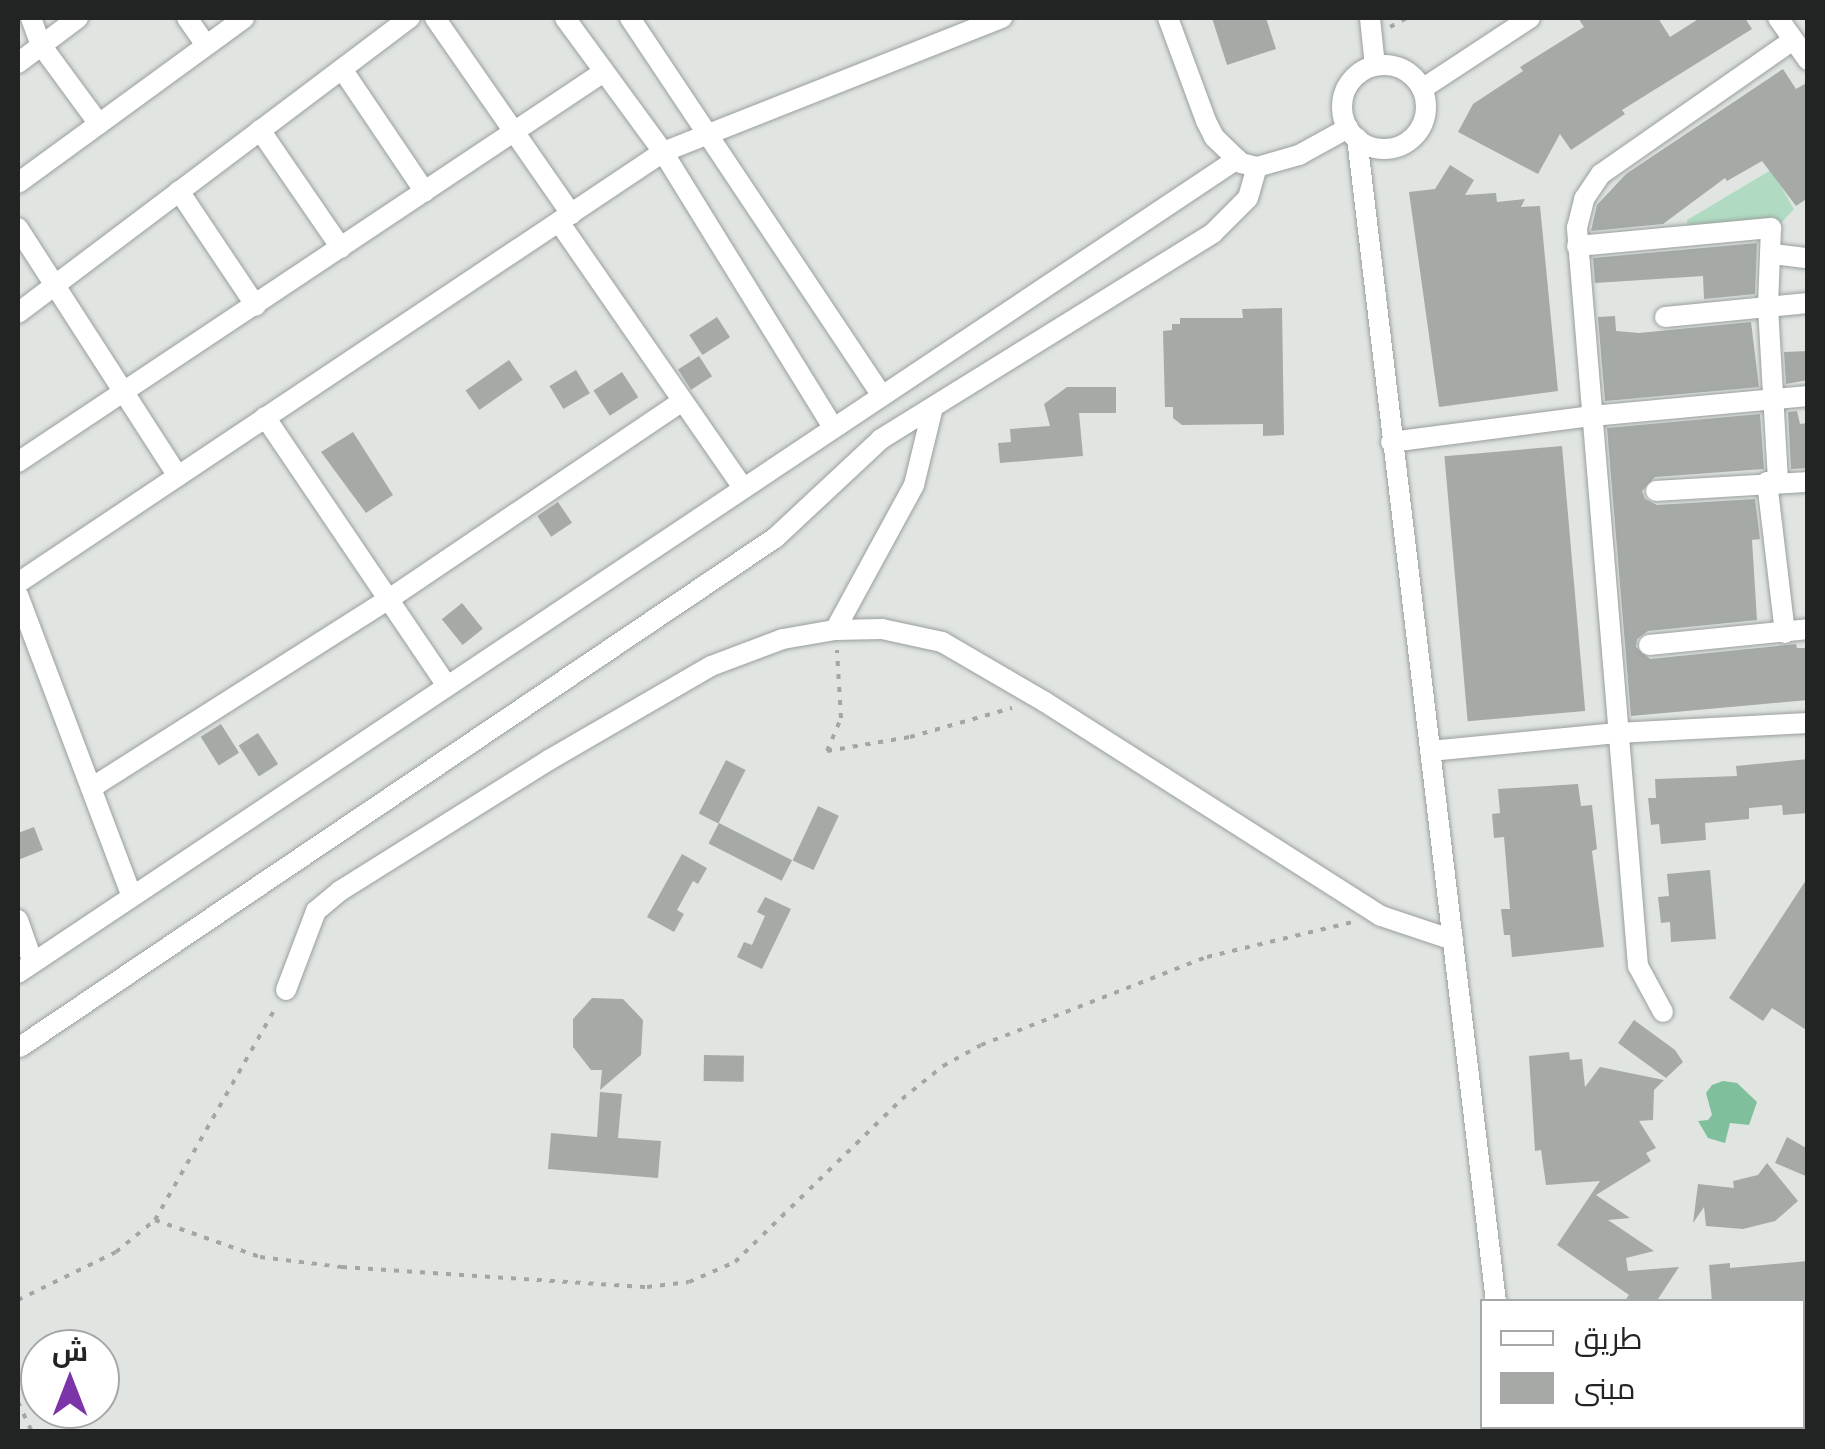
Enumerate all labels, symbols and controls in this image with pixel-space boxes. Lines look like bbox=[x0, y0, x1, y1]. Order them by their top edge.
legend bbox=[1480, 1299, 1805, 1429]
text: طريق bbox=[1574, 1319, 1643, 1358]
north arrow bbox=[20, 1329, 120, 1429]
text: ش bbox=[52, 1333, 88, 1369]
text: مبنى bbox=[1574, 1369, 1635, 1408]

